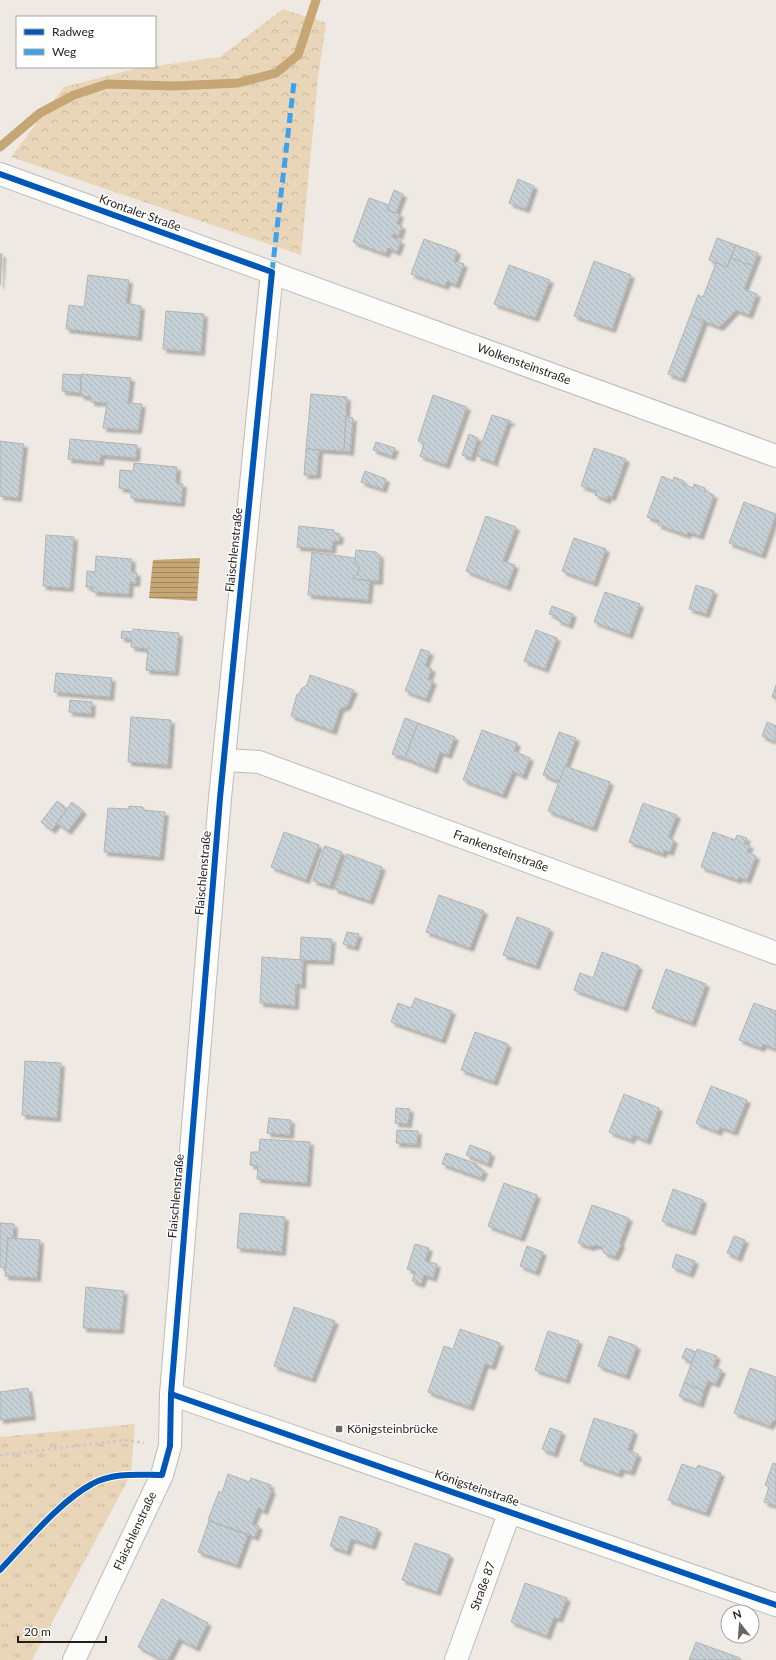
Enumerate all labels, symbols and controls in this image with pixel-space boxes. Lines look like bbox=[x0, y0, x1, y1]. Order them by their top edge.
legend bbox=[16, 16, 156, 68]
text: Radweg bbox=[52, 24, 94, 39]
text: Weg bbox=[52, 44, 76, 59]
street label: Krontaler Straße bbox=[97, 191, 183, 234]
street label: Wolkensteinstraße bbox=[475, 340, 573, 387]
street label: Flaischlenstraße bbox=[222, 507, 245, 593]
street label: Frankensteinstraße bbox=[451, 826, 551, 875]
street label: Flaischlenstraße bbox=[191, 830, 214, 916]
street label: Flaischlenstraße bbox=[164, 1153, 187, 1239]
place label: Königsteinbrücke bbox=[347, 1421, 438, 1436]
marker: Königsteinbrücke bbox=[334, 1424, 344, 1434]
street label: Königsteinstraße bbox=[433, 1466, 521, 1509]
street label: Flaischlenstraße bbox=[110, 1489, 159, 1572]
street label: Straße 87 bbox=[467, 1559, 498, 1612]
north arrow bbox=[720, 1604, 760, 1644]
text: N bbox=[731, 1607, 743, 1621]
scale bar bbox=[18, 1618, 106, 1644]
text: 20 m bbox=[24, 1624, 51, 1639]

